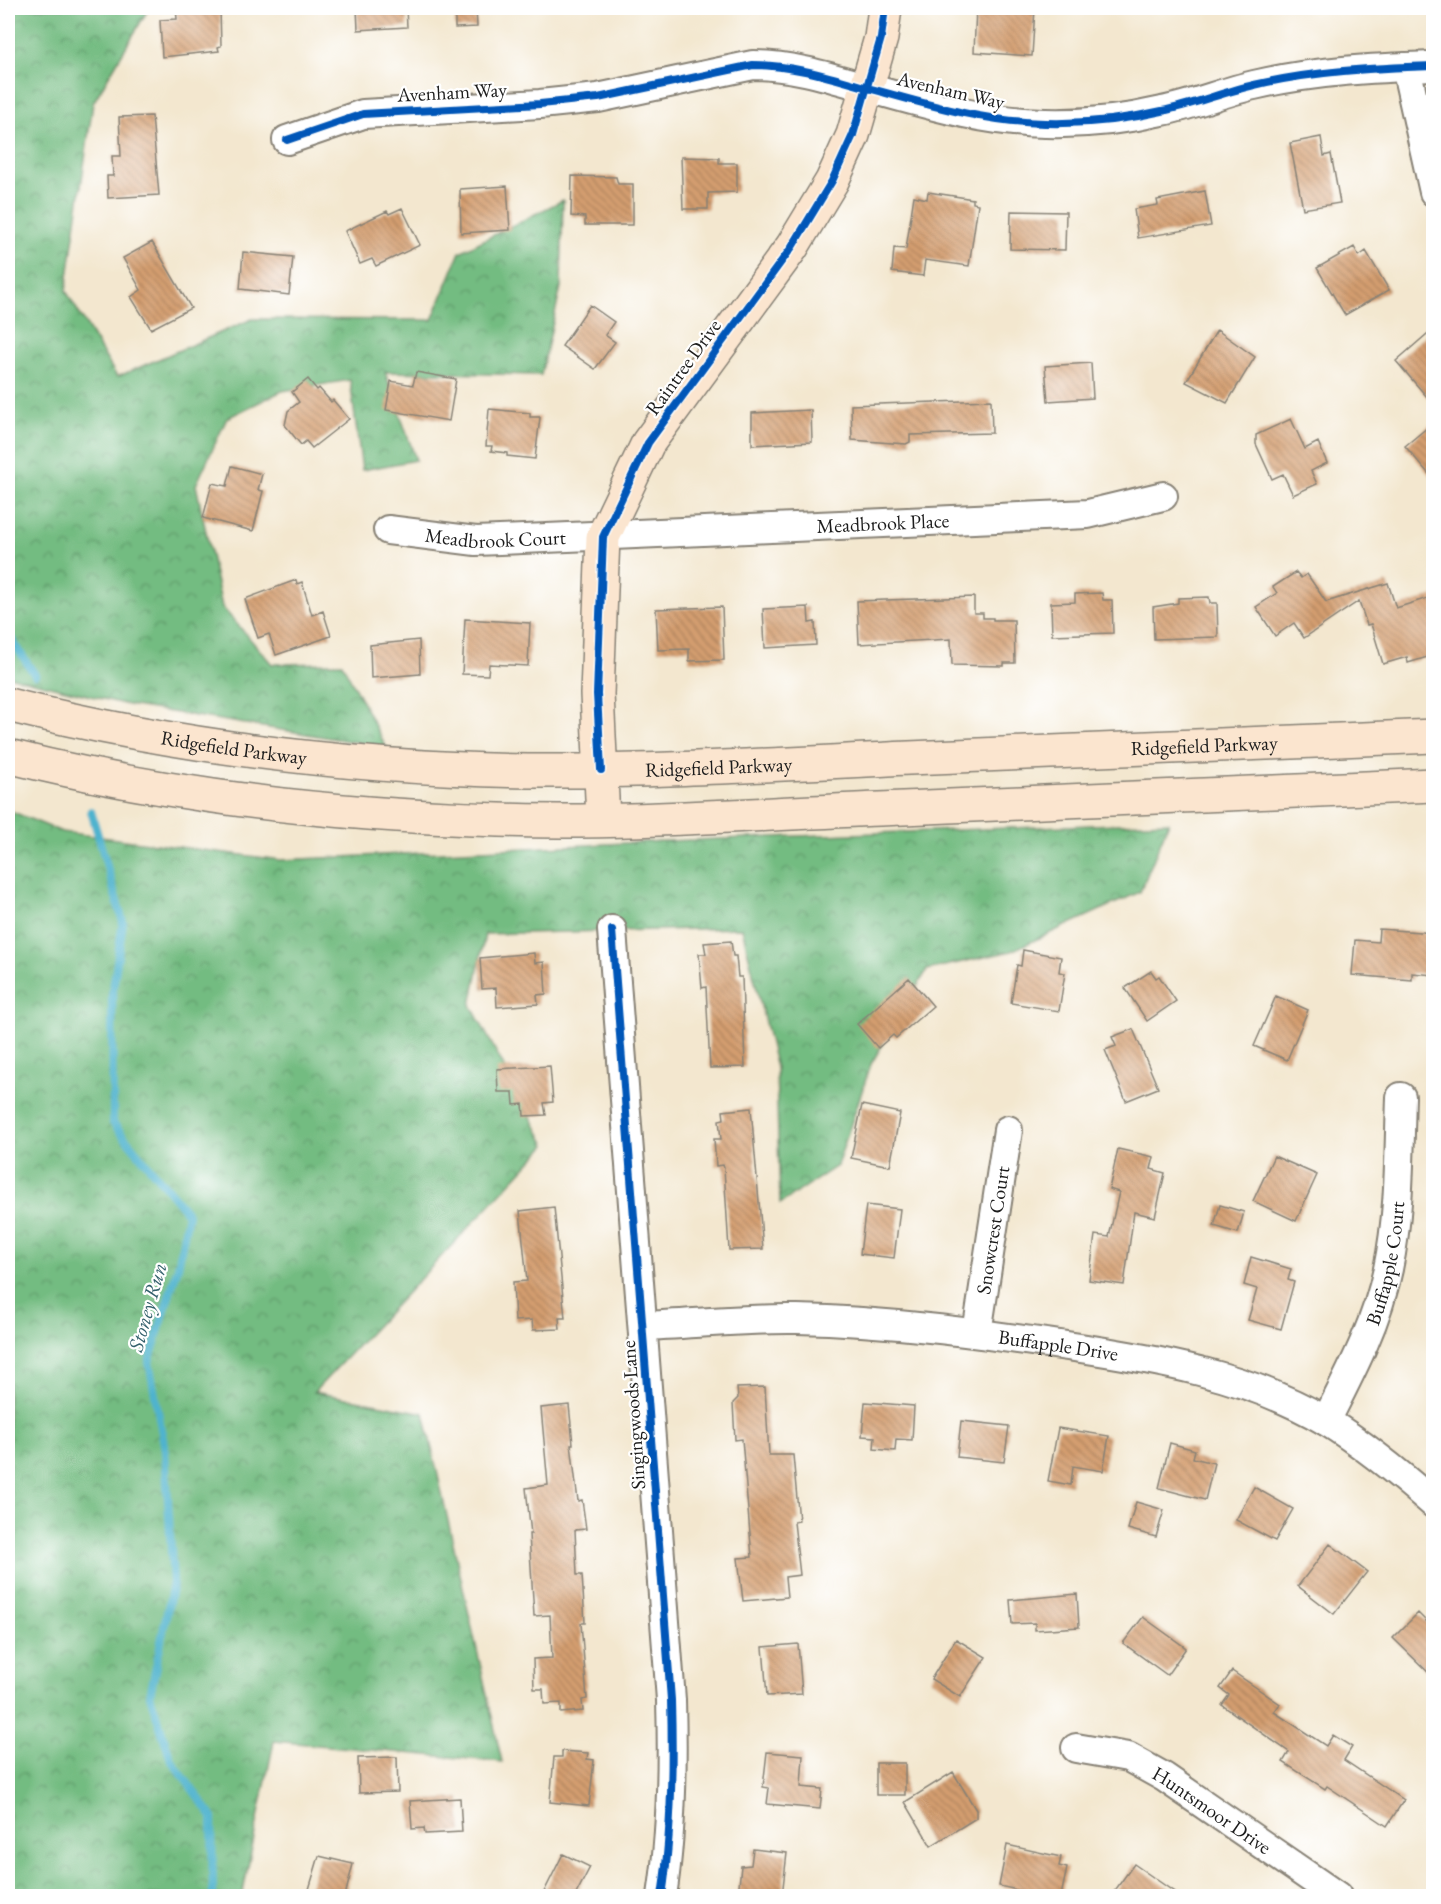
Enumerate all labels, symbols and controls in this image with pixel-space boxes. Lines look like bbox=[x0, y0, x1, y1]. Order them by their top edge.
street label: Avenham Way bbox=[894, 65, 1008, 115]
street label: Avenham Way bbox=[396, 76, 508, 108]
street label: Raintree Drive bbox=[639, 314, 727, 420]
street label: Meadbrook Place bbox=[816, 507, 950, 539]
street label: Meadbrook Court bbox=[424, 522, 567, 554]
street label: Ridgefield Parkway bbox=[159, 724, 308, 770]
street label: Ridgefield Parkway bbox=[1130, 729, 1278, 761]
street label: Ridgefield Parkway bbox=[645, 751, 793, 783]
street label: Snowcrest Court bbox=[970, 1164, 1015, 1296]
street label: Buffapple Court bbox=[1359, 1200, 1410, 1329]
water label: Stoney Run bbox=[121, 1260, 172, 1355]
street label: Buffapple Drive bbox=[997, 1324, 1120, 1367]
street label: Singingwoods Lane bbox=[615, 1339, 651, 1490]
street label: Huntsmoor Drive bbox=[1148, 1760, 1277, 1860]

